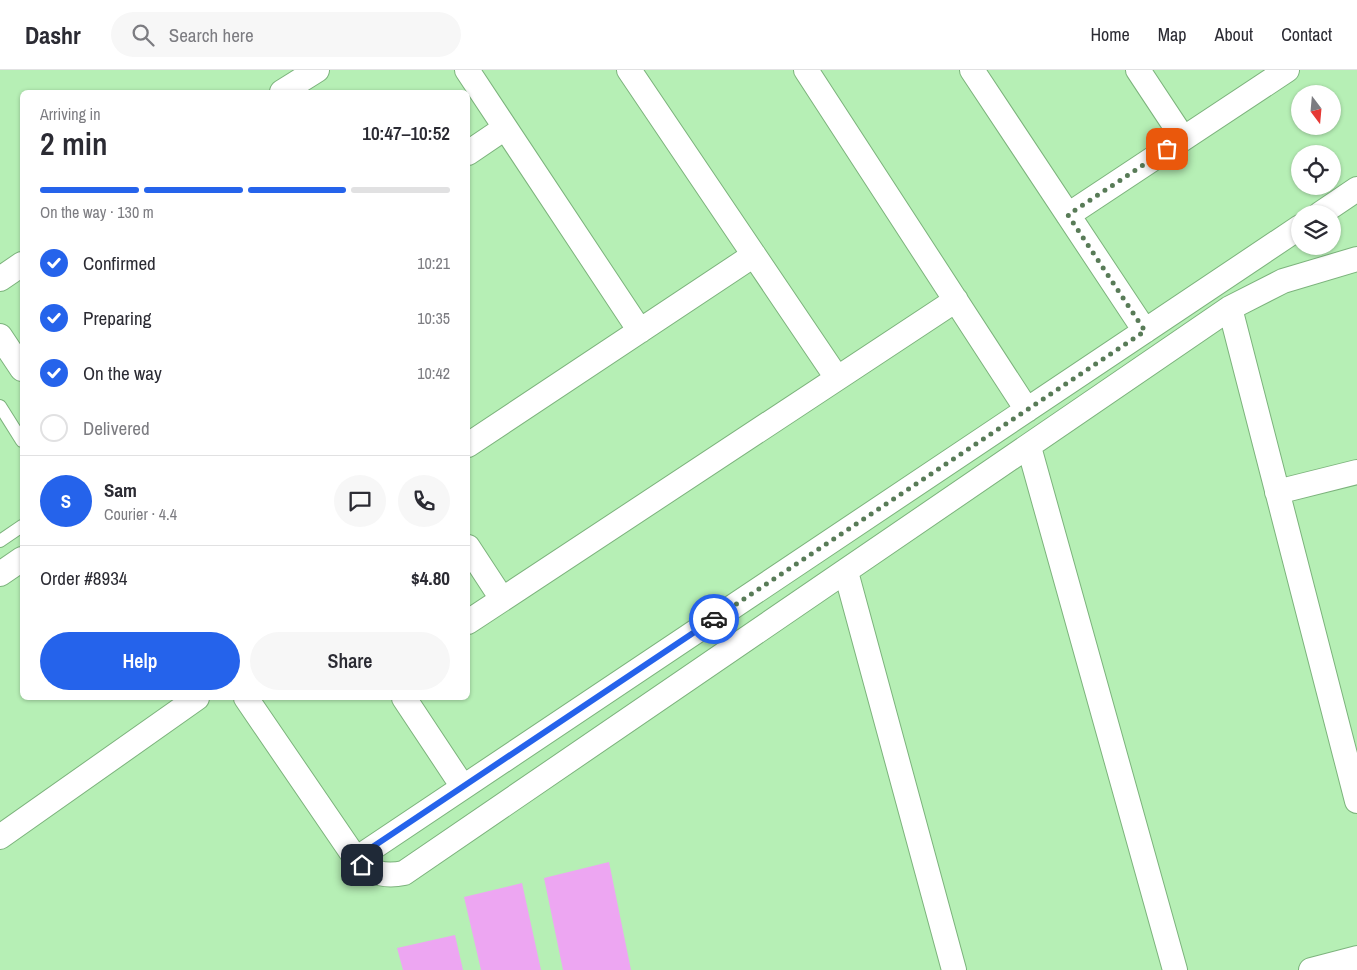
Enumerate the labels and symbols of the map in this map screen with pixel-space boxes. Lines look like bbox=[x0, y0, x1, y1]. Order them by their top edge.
north arrow bbox=[1291, 85, 1341, 135]
pin bbox=[1146, 128, 1188, 170]
courier bbox=[689, 594, 739, 644]
pin bbox=[341, 844, 383, 886]

